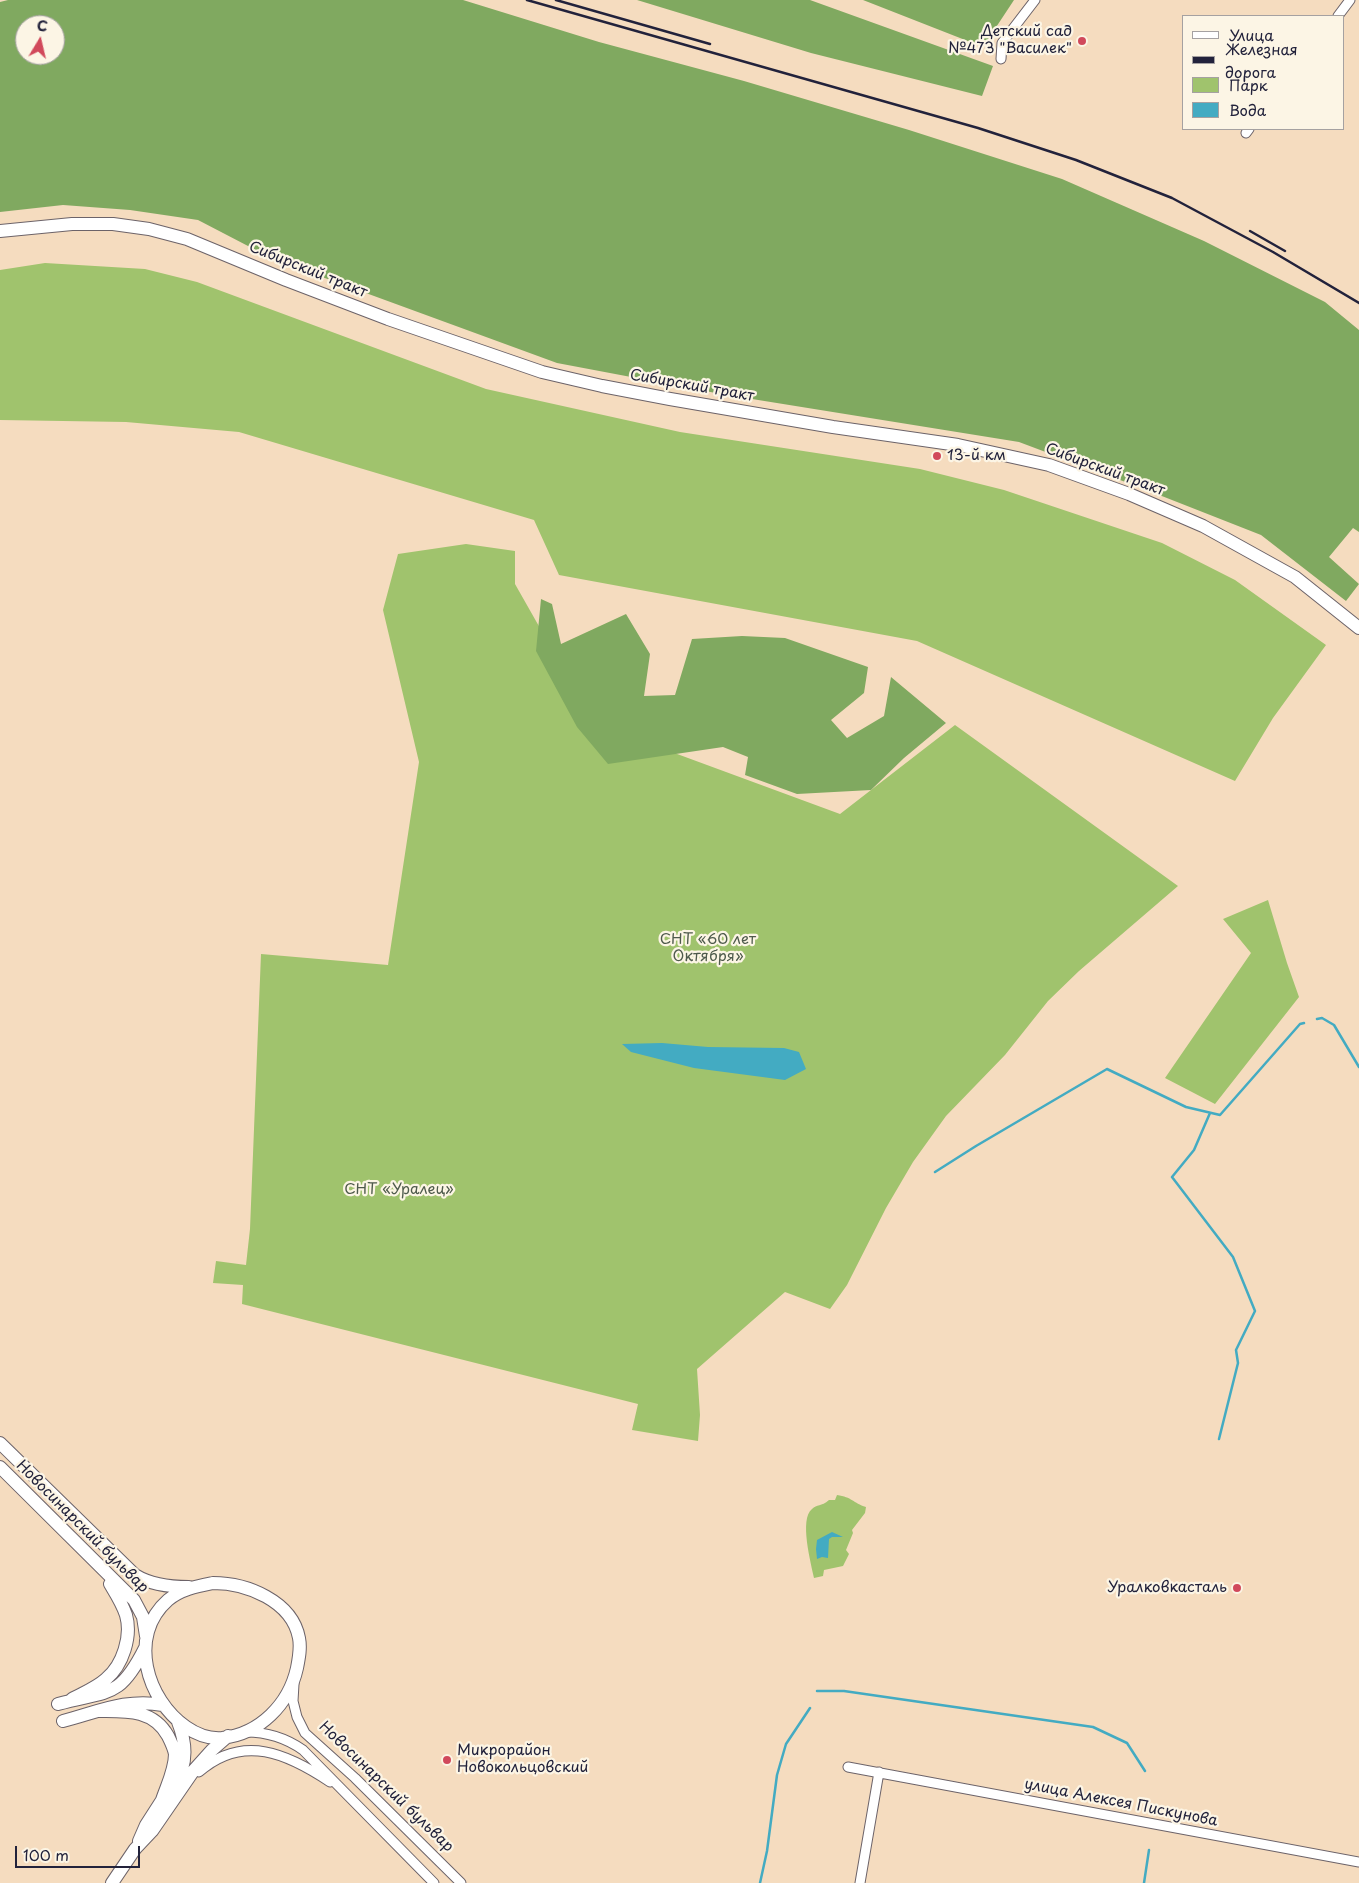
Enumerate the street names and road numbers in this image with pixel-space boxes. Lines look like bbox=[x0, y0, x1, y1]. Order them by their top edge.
street label: Сибирский тракт bbox=[246, 238, 370, 302]
street label: Сибирский тракт bbox=[628, 366, 756, 406]
street label: Сибирский тракт bbox=[1043, 440, 1167, 500]
street label: Новосинарский бульвар bbox=[12, 1457, 152, 1597]
street label: Новосинарский бульвар bbox=[315, 1718, 457, 1856]
street label: улица Алексея Пискунова bbox=[1023, 1775, 1219, 1831]

